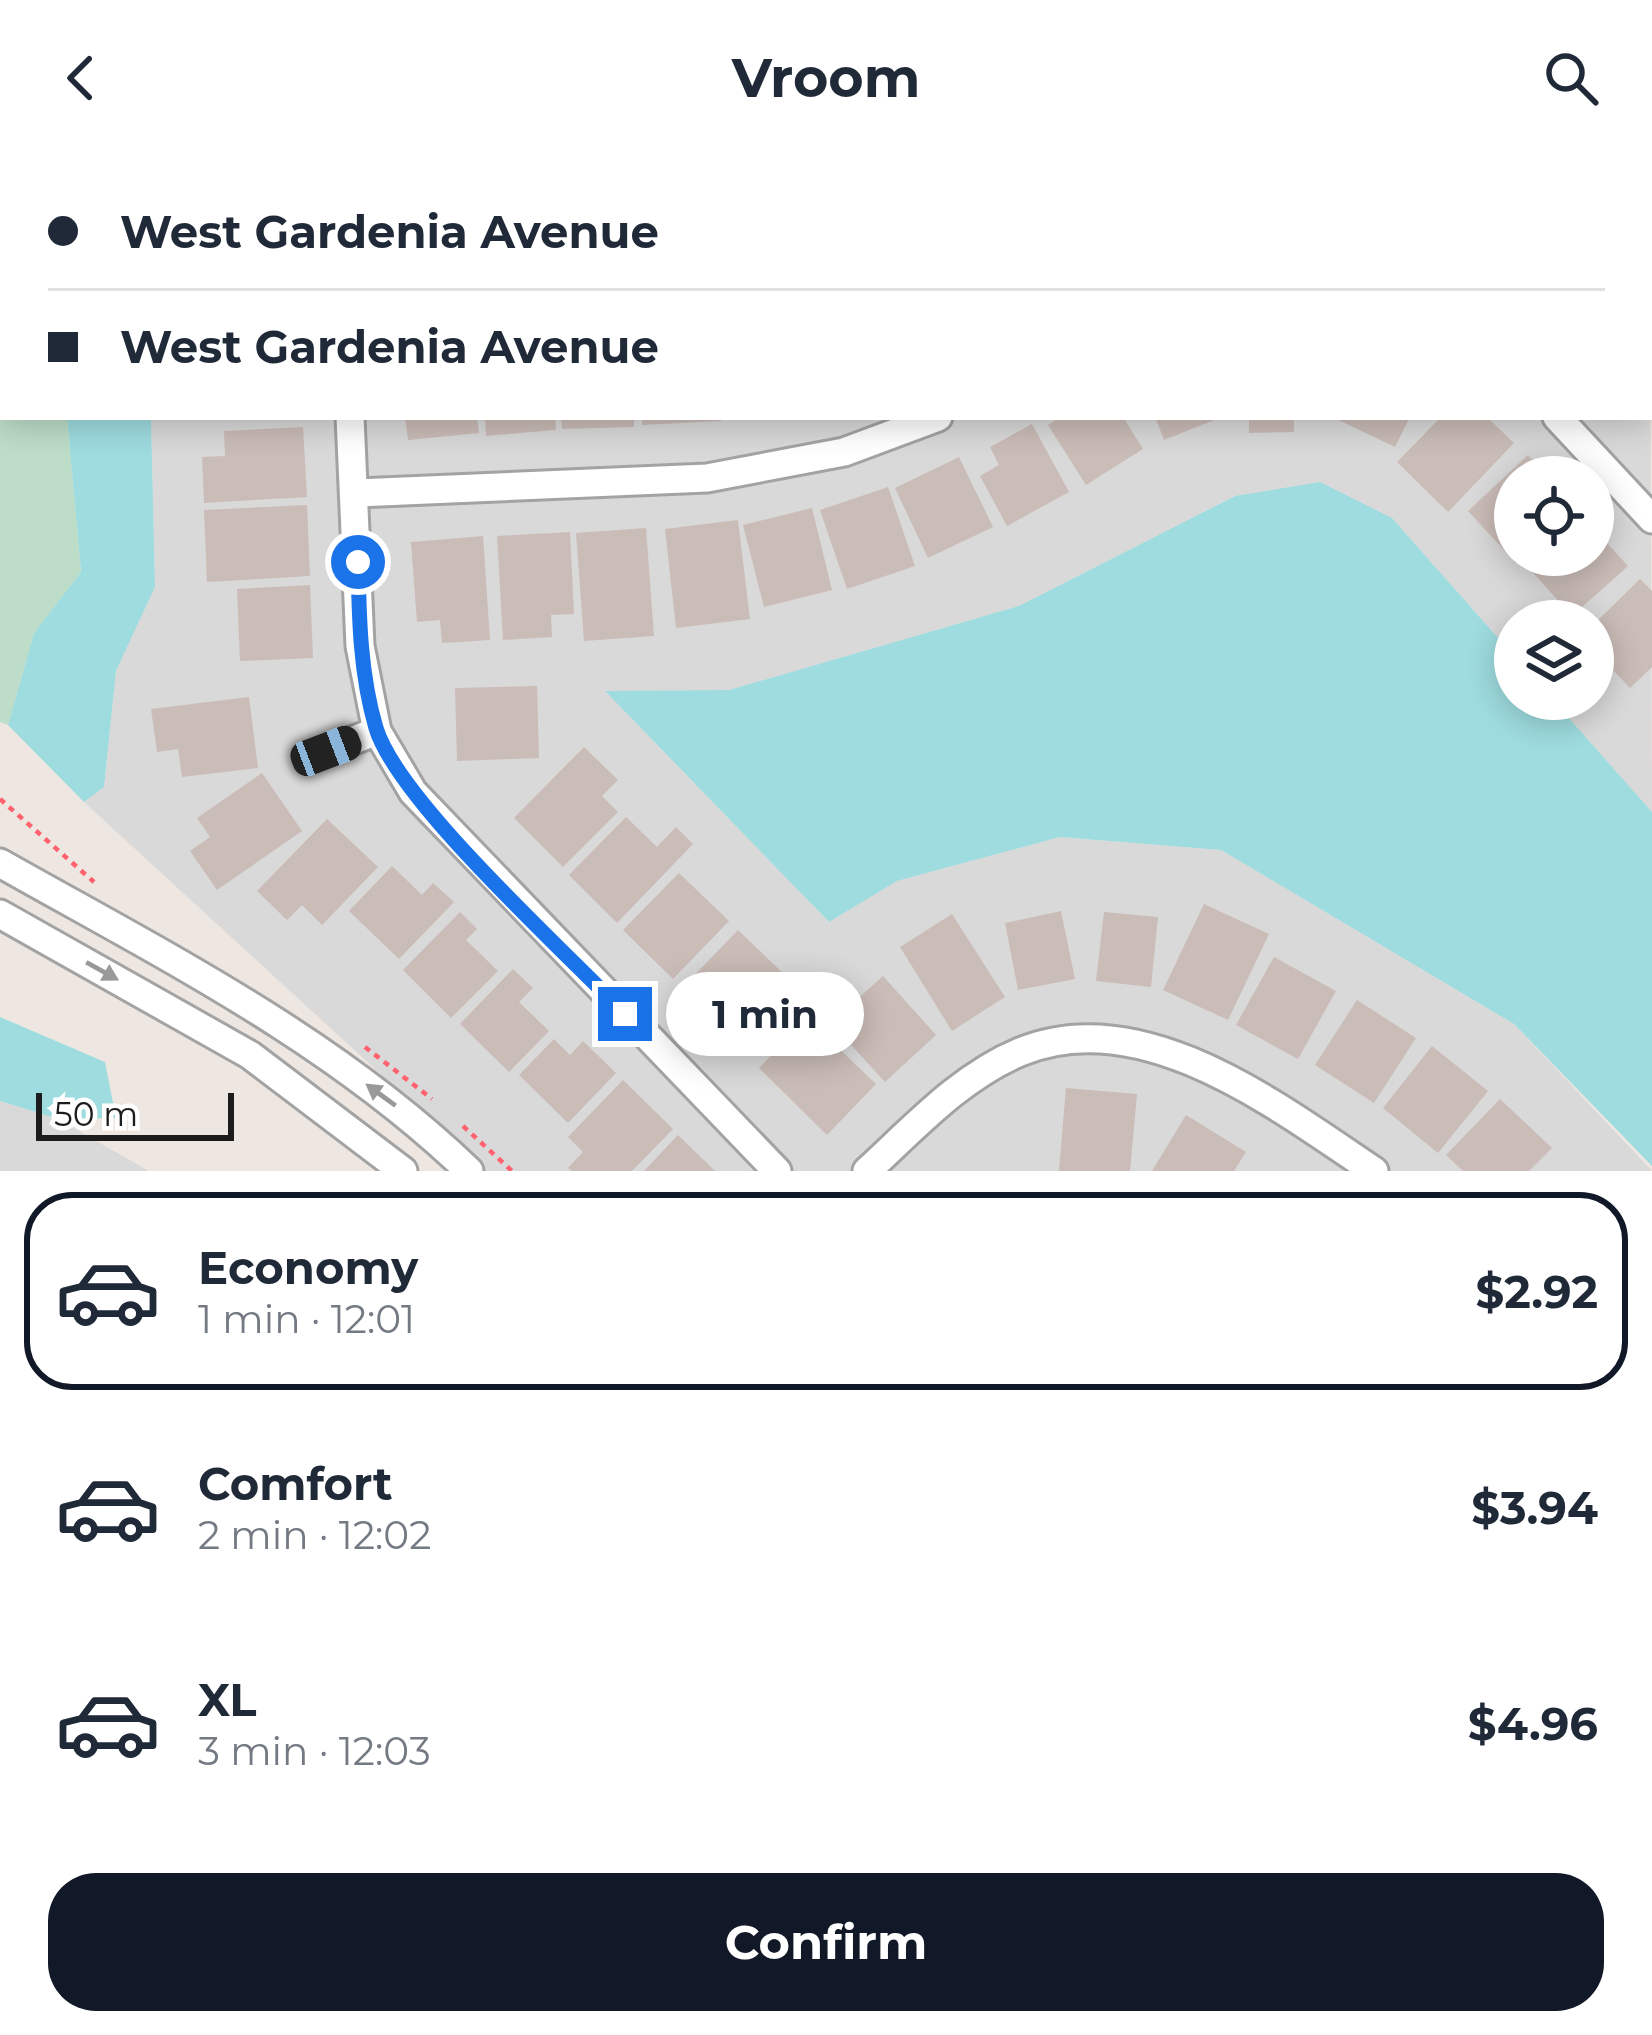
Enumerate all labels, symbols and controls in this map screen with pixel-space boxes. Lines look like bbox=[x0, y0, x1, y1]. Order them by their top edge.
icon: back bbox=[48, 45, 114, 111]
text: Vroom bbox=[732, 45, 920, 111]
icon: search bbox=[1538, 45, 1604, 111]
text: West Gardenia Avenue bbox=[120, 204, 659, 259]
text: West Gardenia Avenue bbox=[120, 319, 659, 374]
map controls bbox=[1494, 456, 1614, 720]
button: locate bbox=[1494, 456, 1614, 576]
route start bbox=[331, 535, 385, 589]
button: layers bbox=[1494, 600, 1614, 720]
car bbox=[286, 721, 366, 781]
one-way arrow bbox=[85, 960, 119, 981]
callout: 1 min bbox=[667, 972, 865, 1056]
route end bbox=[598, 987, 652, 1041]
text: 1 min bbox=[712, 990, 818, 1038]
one-way arrow bbox=[365, 1084, 397, 1107]
scale bar bbox=[36, 1087, 234, 1140]
text: 50 m bbox=[54, 1094, 138, 1134]
icon: car bbox=[54, 1237, 162, 1345]
text: Economy bbox=[198, 1240, 418, 1295]
text: $2.92 bbox=[1475, 1264, 1598, 1319]
text: 1 min · 12:01 bbox=[198, 1295, 415, 1343]
icon: car bbox=[54, 1453, 162, 1561]
text: Comfort bbox=[198, 1456, 393, 1511]
text: $3.94 bbox=[1471, 1480, 1598, 1535]
text: 2 min · 12:02 bbox=[198, 1511, 431, 1559]
icon: car bbox=[54, 1669, 162, 1777]
text: XL bbox=[198, 1672, 256, 1727]
text: $4.96 bbox=[1468, 1696, 1598, 1751]
text: 3 min · 12:03 bbox=[198, 1727, 431, 1775]
button: Confirm bbox=[48, 1873, 1604, 2011]

